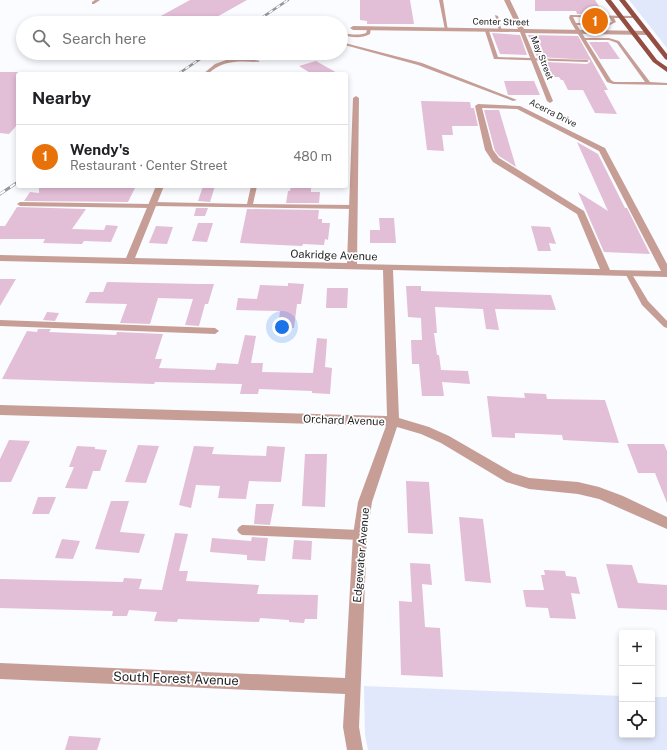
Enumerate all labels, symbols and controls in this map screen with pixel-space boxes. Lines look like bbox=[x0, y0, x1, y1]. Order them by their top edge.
pin: 1 bbox=[582, 6, 608, 36]
search box bbox=[16, 16, 348, 60]
street label: Center Street bbox=[473, 16, 530, 28]
icon: search bbox=[30, 27, 52, 49]
text: Search here bbox=[62, 30, 146, 47]
street label: May Street bbox=[529, 34, 556, 82]
text: Nearby bbox=[32, 88, 91, 108]
street label: Acerra Drive bbox=[528, 96, 579, 129]
text: Wendy's bbox=[70, 141, 130, 158]
text: 1 bbox=[42, 149, 48, 164]
text: 480 m bbox=[293, 149, 332, 164]
text: Restaurant · Center Street bbox=[70, 158, 228, 173]
street label: Oakridge Avenue bbox=[290, 247, 378, 263]
your location bbox=[272, 317, 292, 337]
street label: Orchard Avenue bbox=[303, 413, 385, 427]
street label: Edgewater Avenue bbox=[351, 507, 371, 603]
map controls bbox=[619, 630, 655, 738]
button: + bbox=[619, 630, 655, 666]
button: − bbox=[619, 666, 655, 702]
street label: South Forest Avenue bbox=[113, 669, 239, 688]
button: locate bbox=[619, 702, 655, 738]

